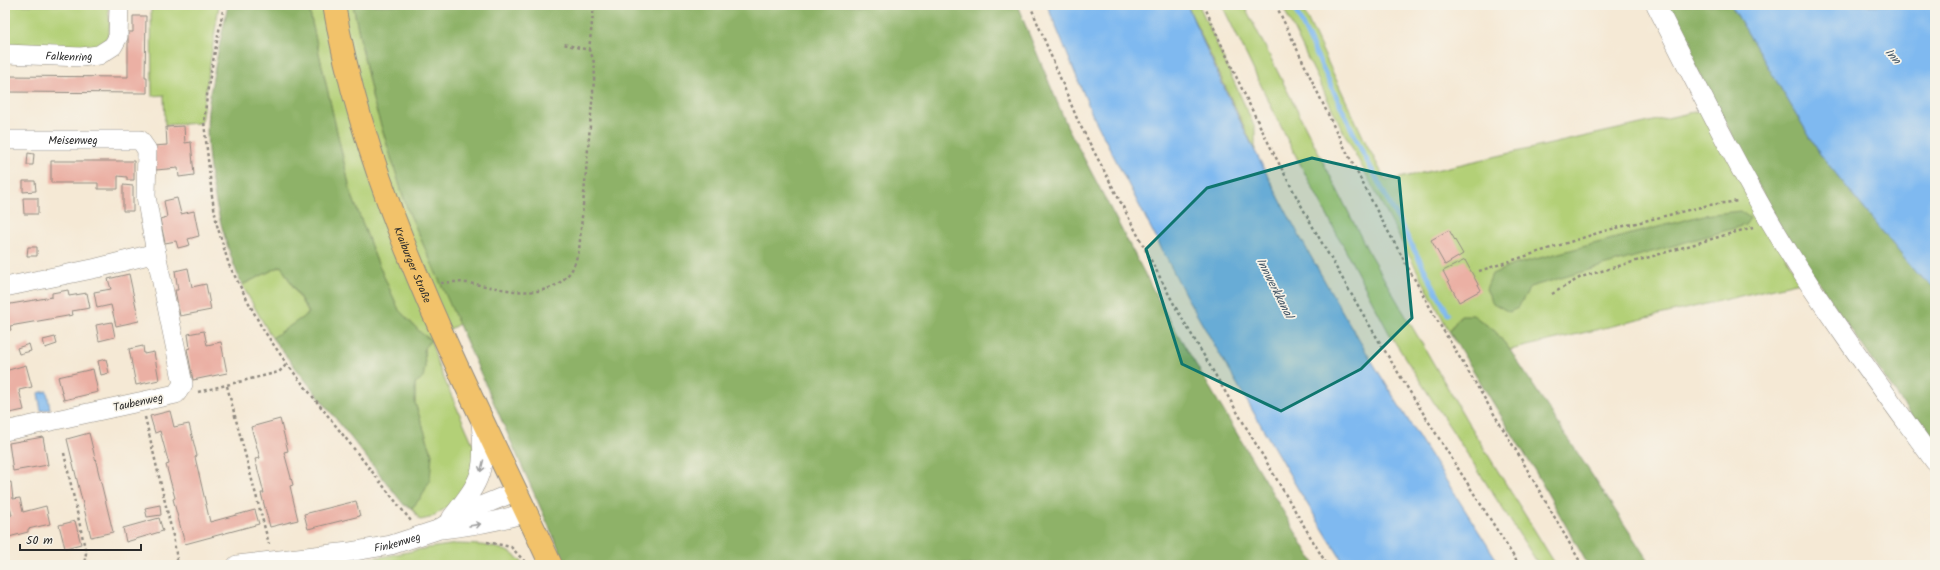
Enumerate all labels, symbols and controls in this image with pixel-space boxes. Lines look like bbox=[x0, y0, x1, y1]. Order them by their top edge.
water label: Inn bbox=[1880, 44, 1906, 70]
street label: Falkenring bbox=[45, 48, 93, 67]
street label: Meisenweg bbox=[48, 132, 98, 150]
street label: Kraiburger Straße bbox=[388, 224, 436, 306]
water label: Innwerkkanal bbox=[1251, 255, 1299, 324]
street label: Taubenweg bbox=[112, 389, 165, 417]
one-way arrow bbox=[477, 459, 485, 472]
one-way arrow bbox=[468, 521, 481, 529]
scale bar bbox=[20, 526, 141, 552]
street label: Finkenweg bbox=[373, 528, 423, 558]
text: 50 m bbox=[26, 531, 53, 550]

